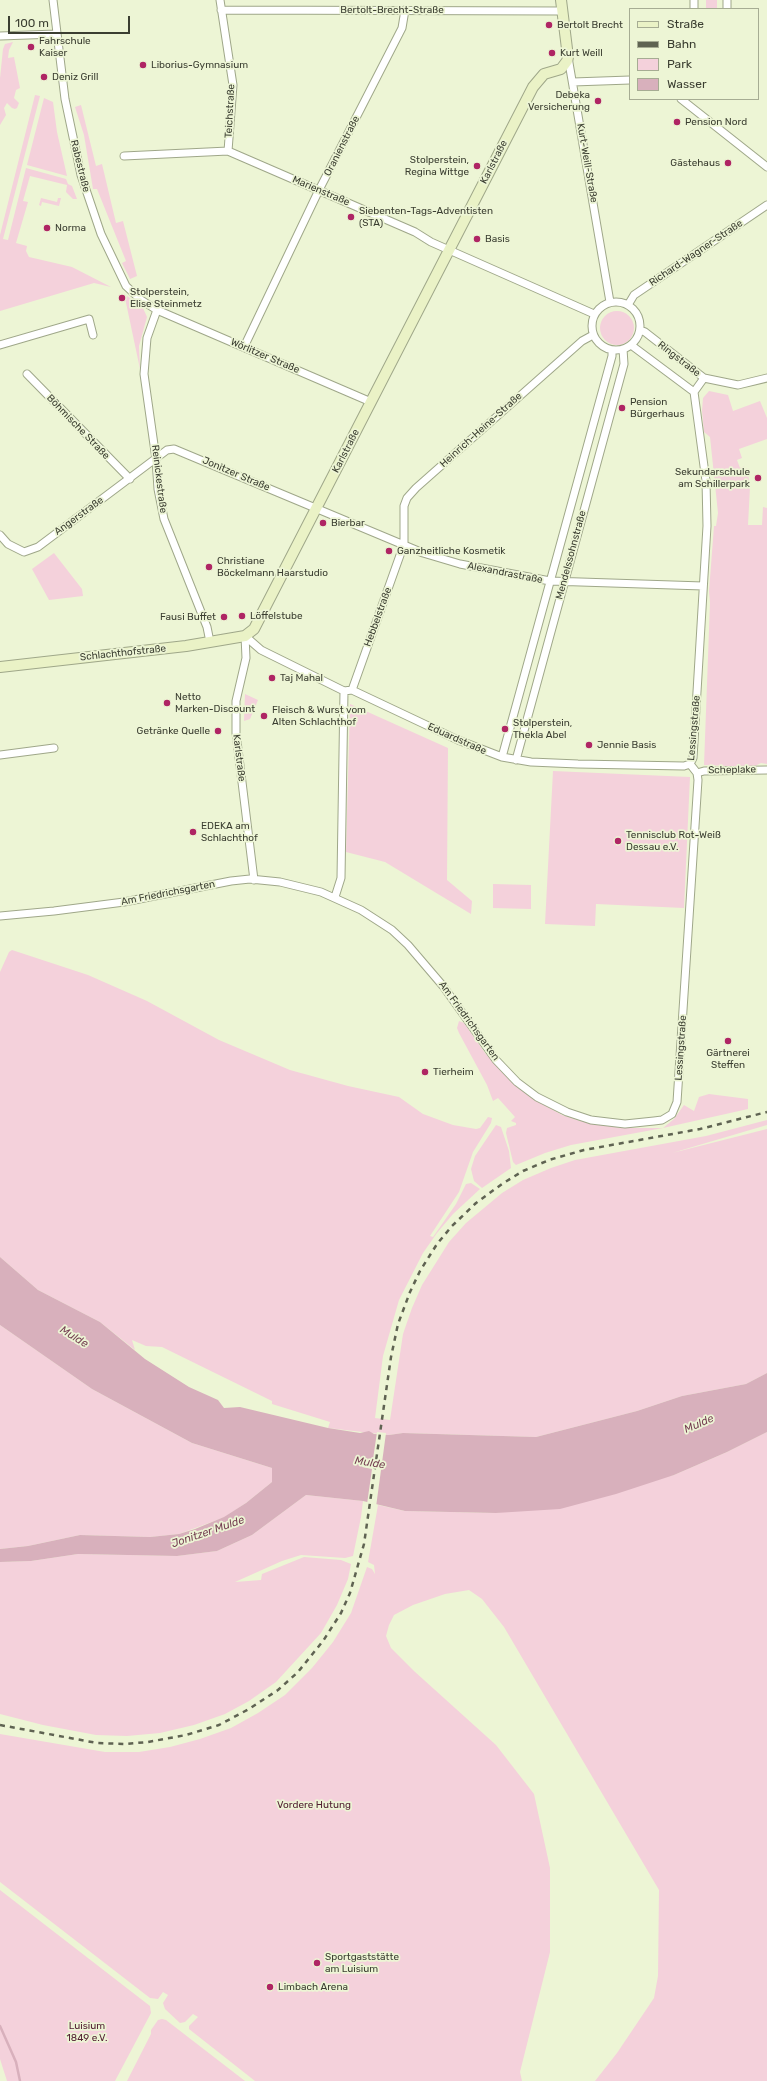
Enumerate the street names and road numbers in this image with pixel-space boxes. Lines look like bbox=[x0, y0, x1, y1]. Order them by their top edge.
street label: Bertolt-Brecht-Straße bbox=[340, 4, 444, 16]
street label: Teichstraße bbox=[223, 84, 237, 138]
street label: Oranienstraße bbox=[322, 114, 362, 178]
street label: Kurt-Weill-Straße bbox=[574, 122, 600, 204]
street label: Karlstraße bbox=[478, 138, 510, 186]
street label: Rabestraße bbox=[68, 139, 92, 193]
street label: Marienstraße bbox=[291, 174, 351, 208]
street label: Richard-Wagner-Straße bbox=[647, 217, 745, 289]
street label: Wörlitzer Straße bbox=[229, 336, 301, 376]
street label: Ringstraße bbox=[655, 339, 703, 379]
street label: Heinrich-Heine-Straße bbox=[438, 390, 524, 470]
street label: Böhmische Straße bbox=[44, 392, 112, 462]
street label: Karlstraße bbox=[330, 427, 362, 475]
street label: Reinickestraße bbox=[149, 444, 169, 514]
street label: Jonitzer Straße bbox=[200, 454, 272, 494]
street label: Angerstraße bbox=[52, 494, 106, 538]
street label: Mendelssohnstraße bbox=[553, 509, 589, 601]
street label: Alexandrastraße bbox=[466, 560, 544, 586]
street label: Hebbelstraße bbox=[362, 586, 394, 648]
street label: Schlachthofstraße bbox=[79, 643, 167, 663]
street label: Lessingstraße bbox=[685, 695, 703, 761]
street label: Eduardstraße bbox=[426, 721, 488, 757]
street label: Karlstraße bbox=[230, 734, 248, 782]
street label: Scheplake bbox=[708, 764, 756, 776]
street label: Am Friedrichsgarten bbox=[120, 878, 216, 908]
street label: Am Friedrichsgarten bbox=[436, 979, 502, 1063]
street label: Lessingstraße bbox=[673, 1015, 689, 1081]

